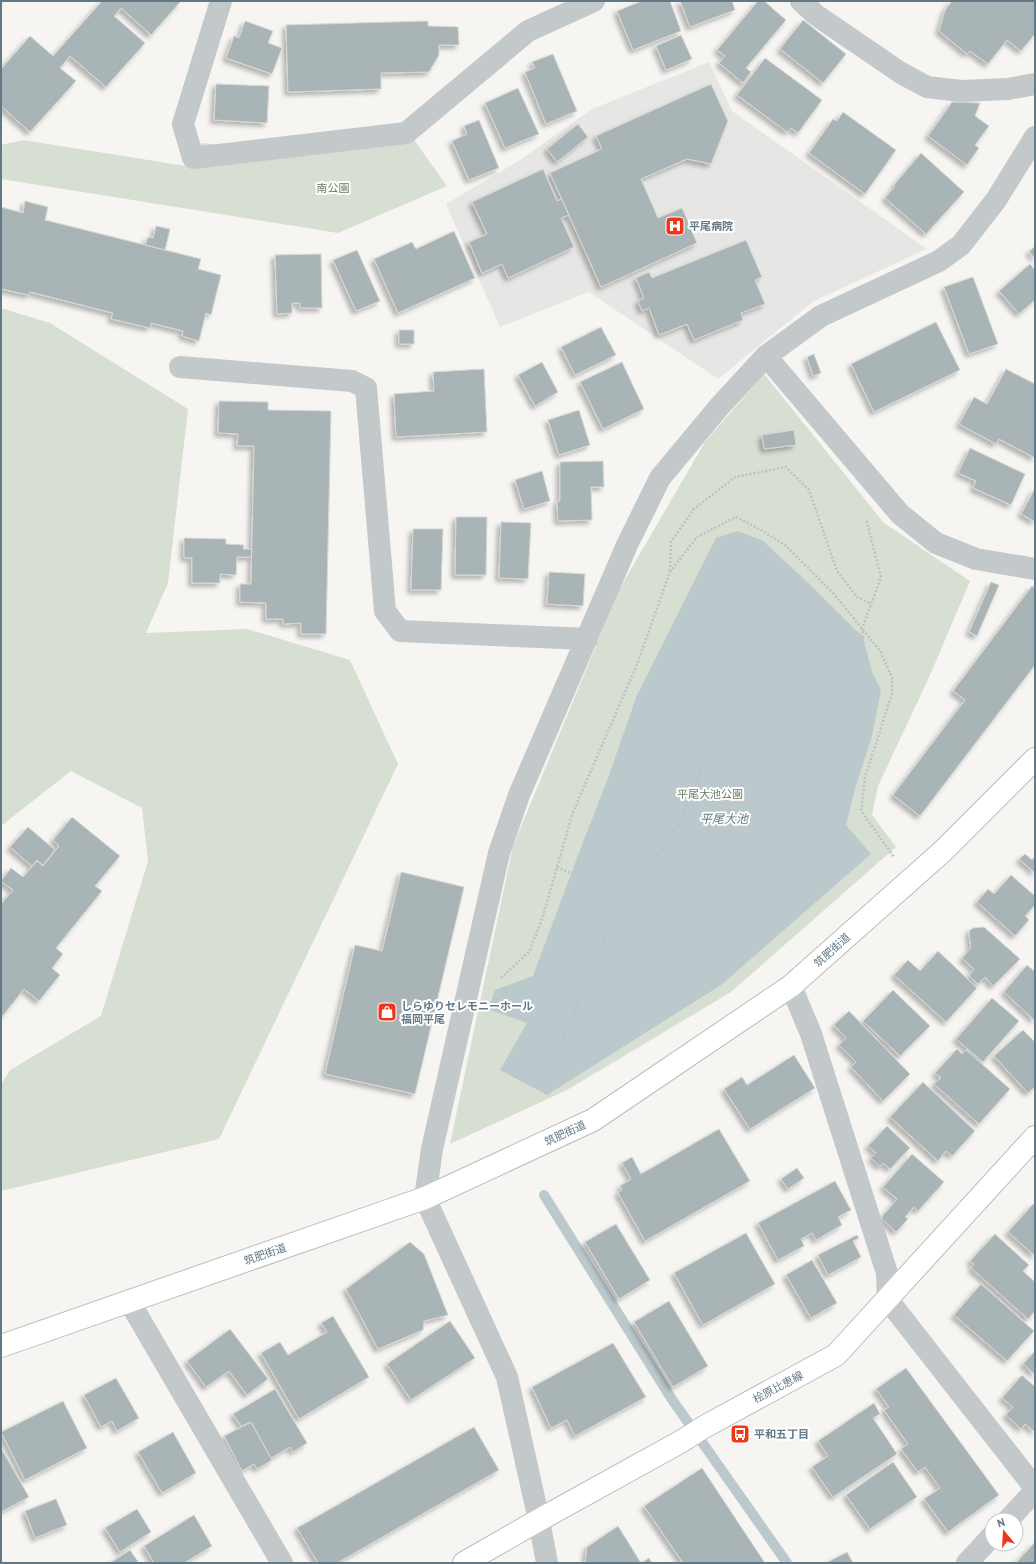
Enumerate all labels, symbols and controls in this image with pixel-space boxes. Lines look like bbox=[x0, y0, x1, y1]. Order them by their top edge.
park label: 南公園 bbox=[317, 181, 350, 195]
hospital icon: 平尾病院 bbox=[664, 215, 686, 237]
place label: 平尾病院 bbox=[689, 219, 733, 233]
park label: 平尾大池公園 bbox=[677, 787, 743, 801]
water label: 平尾大池 bbox=[700, 811, 749, 826]
street label: 筑肥街道 bbox=[811, 930, 853, 970]
place label: しらゆりセレモニーホール 福岡平尾 bbox=[401, 999, 533, 1026]
shop icon: しらゆりセレモニーホール 福岡平尾 bbox=[376, 1001, 398, 1023]
street label: 筑肥街道 bbox=[542, 1117, 588, 1149]
street label: 筑肥街道 bbox=[242, 1240, 288, 1268]
street label: 桧原比恵線 bbox=[750, 1368, 806, 1406]
bus stop icon: 平和五丁目 bbox=[729, 1423, 751, 1445]
place label: 平和五丁目 bbox=[754, 1427, 809, 1441]
north arrow bbox=[984, 1512, 1024, 1552]
text: N bbox=[995, 1515, 1007, 1530]

